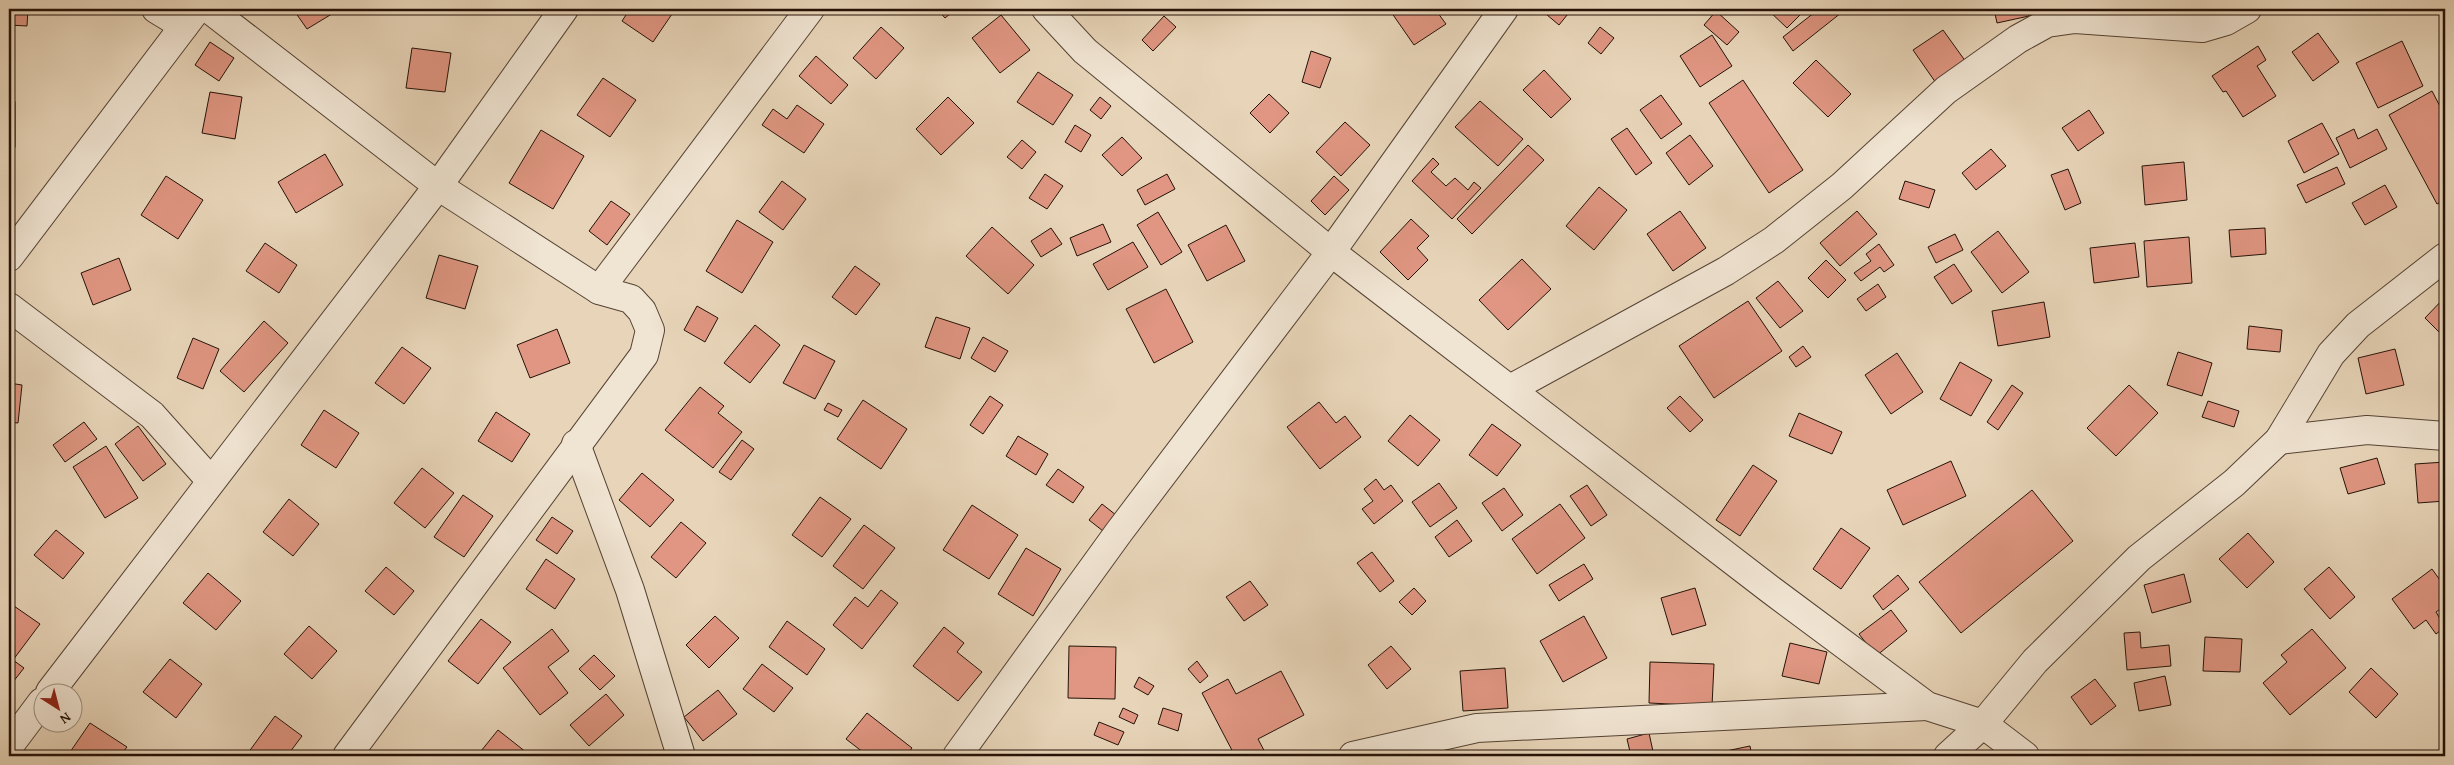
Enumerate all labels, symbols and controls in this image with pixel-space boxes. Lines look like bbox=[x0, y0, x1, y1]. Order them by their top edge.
north arrow bbox=[32, 682, 82, 732]
text: N bbox=[55, 708, 75, 730]

